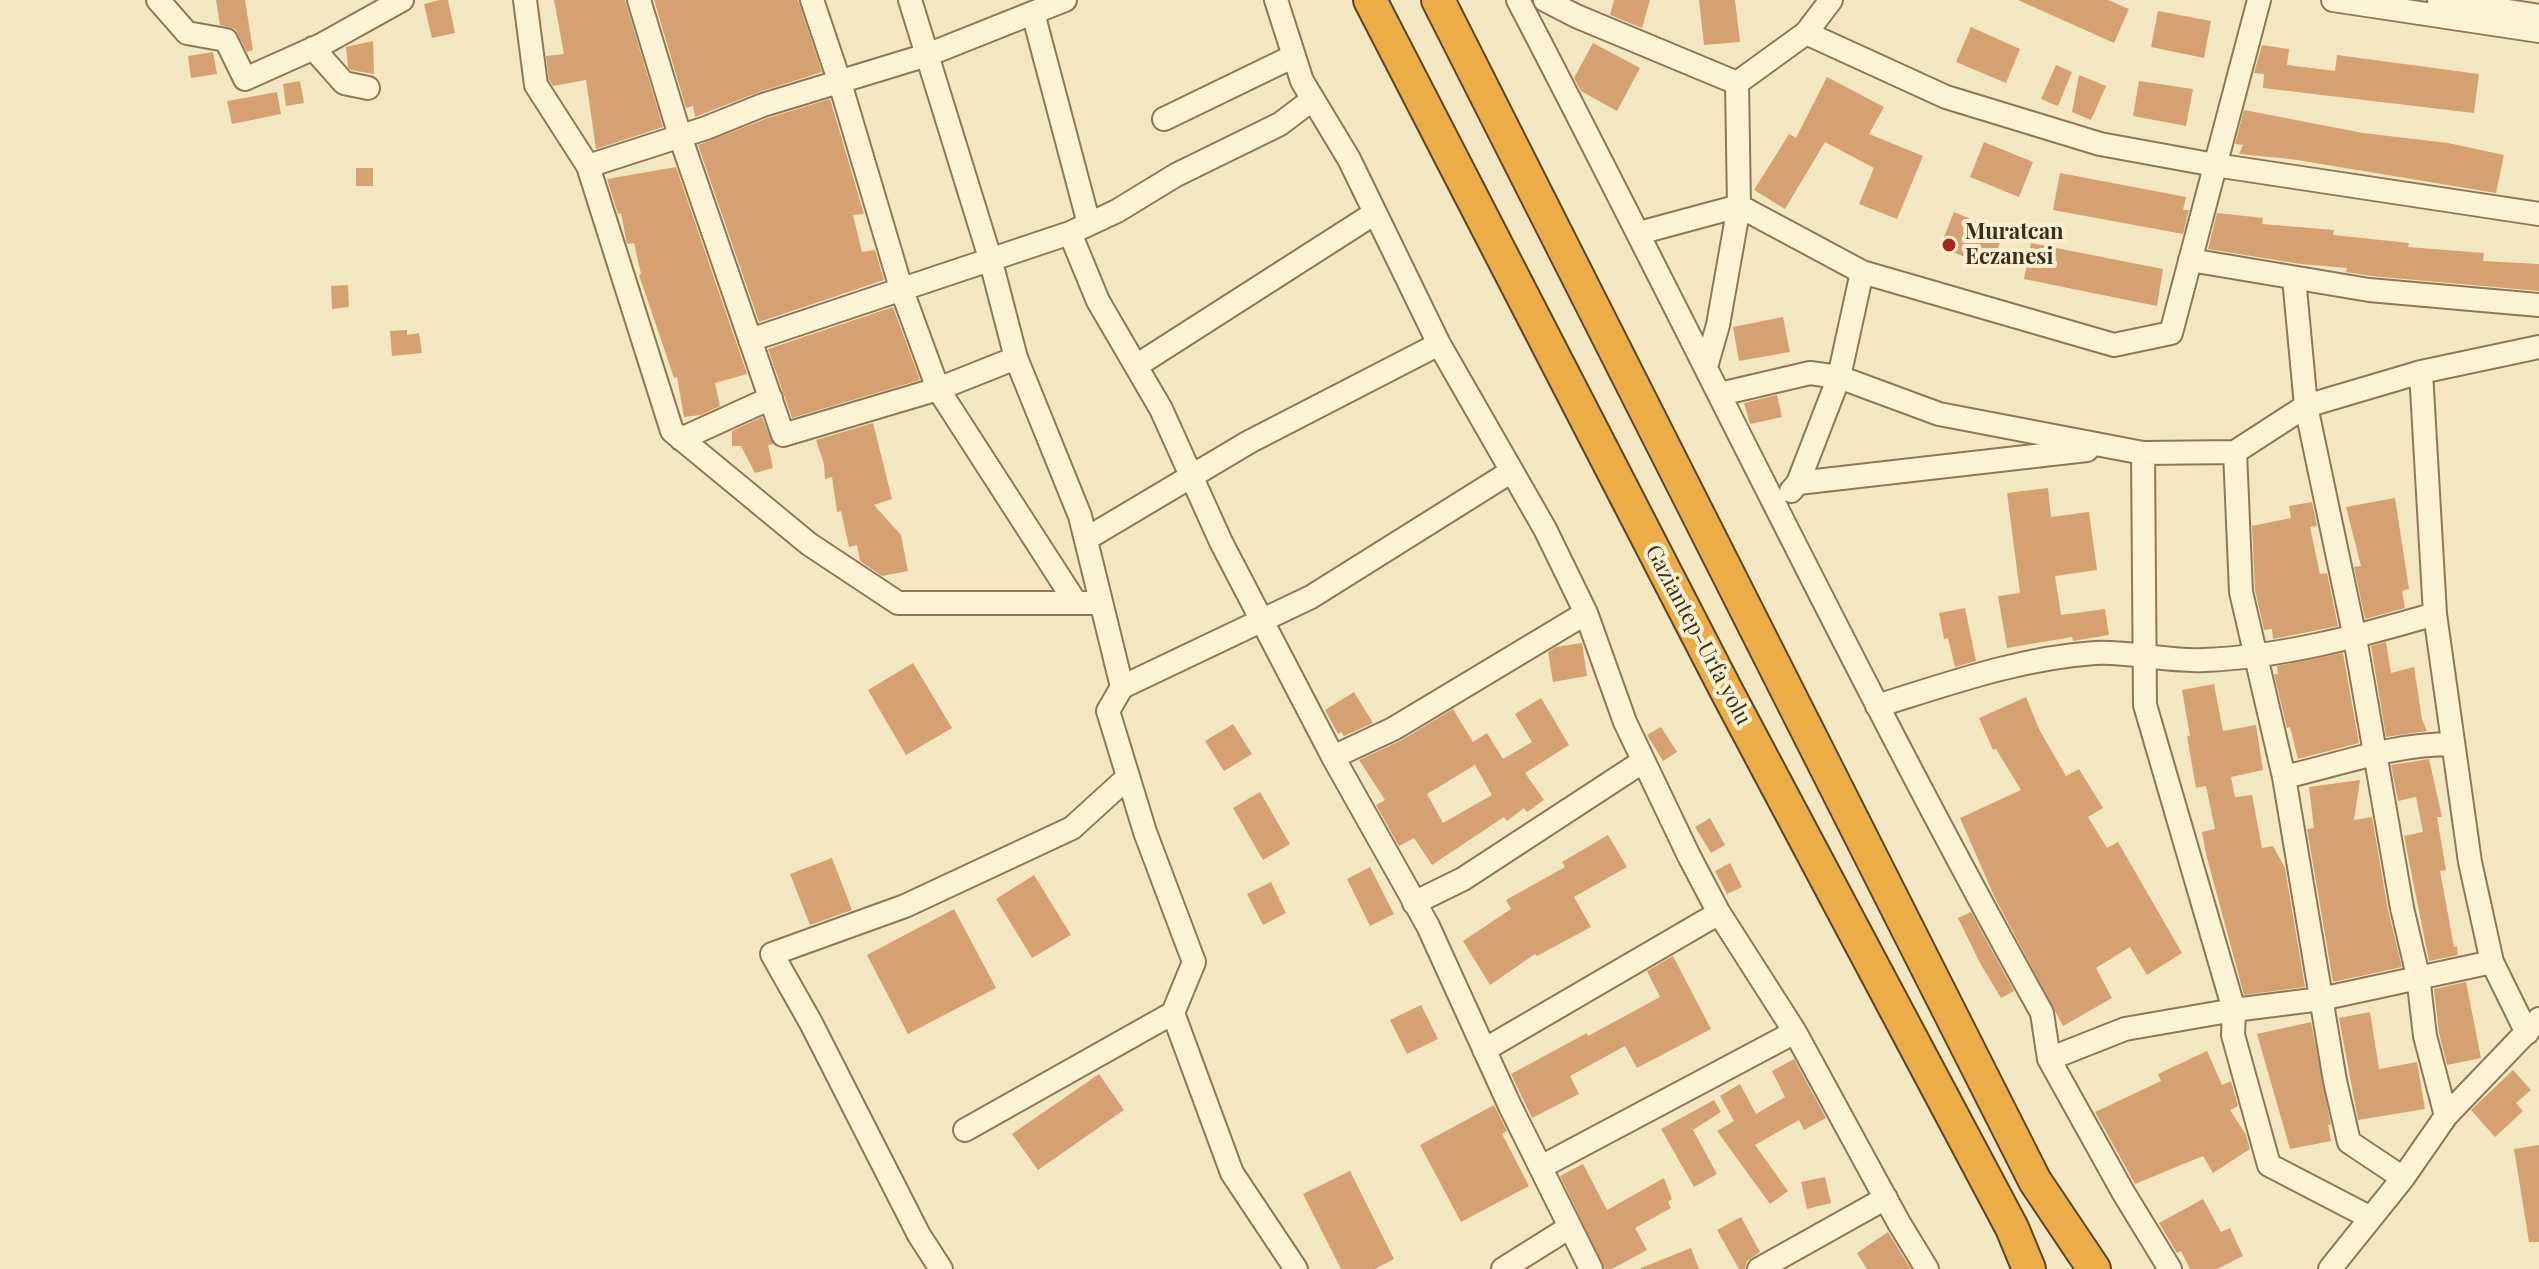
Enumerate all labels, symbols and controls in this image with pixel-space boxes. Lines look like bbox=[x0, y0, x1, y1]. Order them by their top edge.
place label: Muratcan Eczanesi bbox=[1965, 219, 2064, 270]
marker: Muratcan Eczanesi bbox=[1940, 236, 1958, 254]
street label: Gaziantep-Urfa yolu bbox=[1639, 541, 1757, 729]

